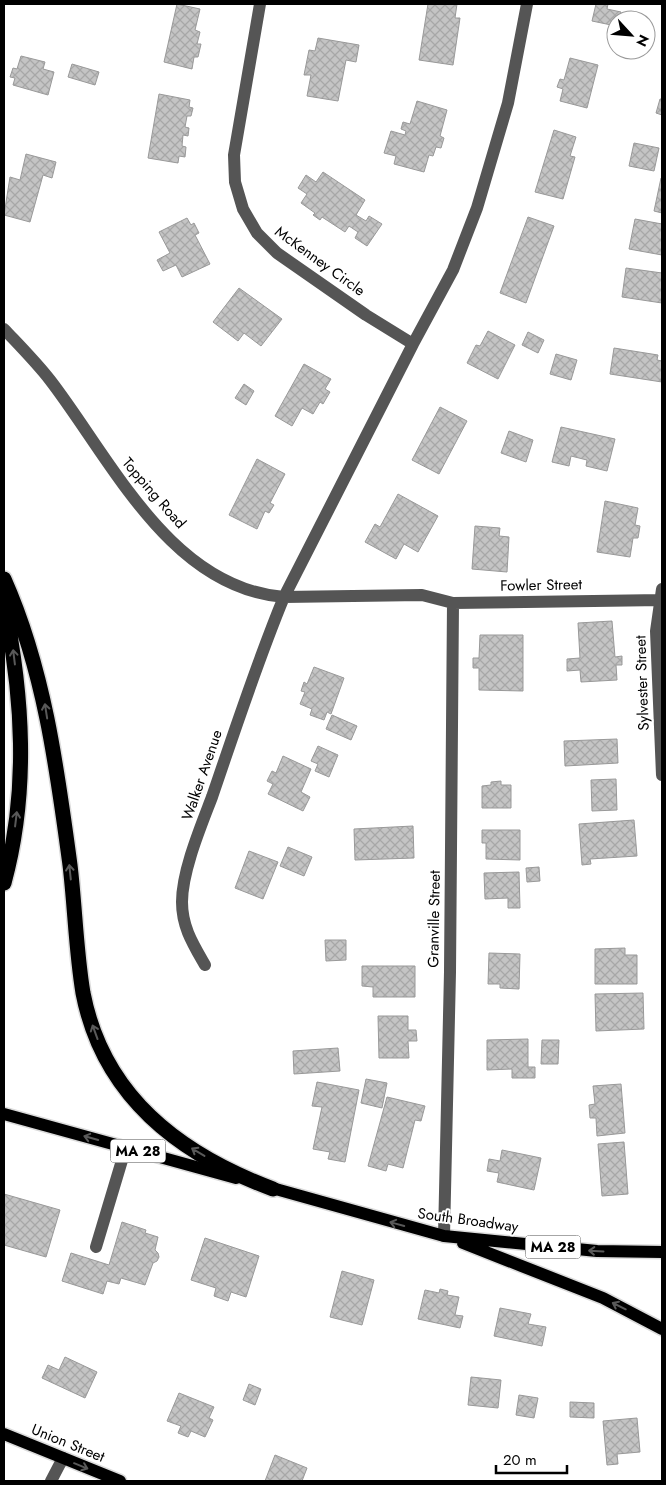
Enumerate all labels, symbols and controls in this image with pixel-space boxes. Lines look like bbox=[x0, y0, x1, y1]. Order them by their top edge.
north arrow bbox=[606, 10, 656, 60]
text: N bbox=[631, 31, 654, 50]
street label: McKenney Circle bbox=[270, 221, 370, 301]
street label: Topping Road bbox=[117, 453, 191, 533]
street label: Fowler Street bbox=[500, 573, 582, 597]
street label: Sylvester Street bbox=[629, 635, 655, 731]
one-way arrow bbox=[8, 649, 18, 665]
one-way arrow bbox=[40, 703, 50, 719]
street label: Walker Avenue bbox=[176, 726, 228, 823]
one-way arrow bbox=[11, 811, 21, 827]
one-way arrow bbox=[65, 864, 75, 880]
street label: Granville Street bbox=[422, 870, 446, 968]
one-way arrow bbox=[90, 1025, 99, 1040]
one-way arrow bbox=[84, 1133, 100, 1142]
road number: MA 28 bbox=[110, 1140, 166, 1162]
one-way arrow bbox=[191, 1147, 205, 1157]
street label: South Broadway bbox=[416, 1202, 520, 1238]
one-way arrow bbox=[389, 1219, 405, 1229]
road number: MA 28 bbox=[526, 1236, 580, 1258]
one-way arrow bbox=[588, 1246, 604, 1255]
one-way arrow bbox=[612, 1301, 627, 1310]
street label: Union Street bbox=[28, 1418, 108, 1468]
scale bar bbox=[496, 1442, 567, 1474]
text: 20 m bbox=[503, 1449, 537, 1471]
one-way arrow bbox=[74, 1462, 89, 1471]

